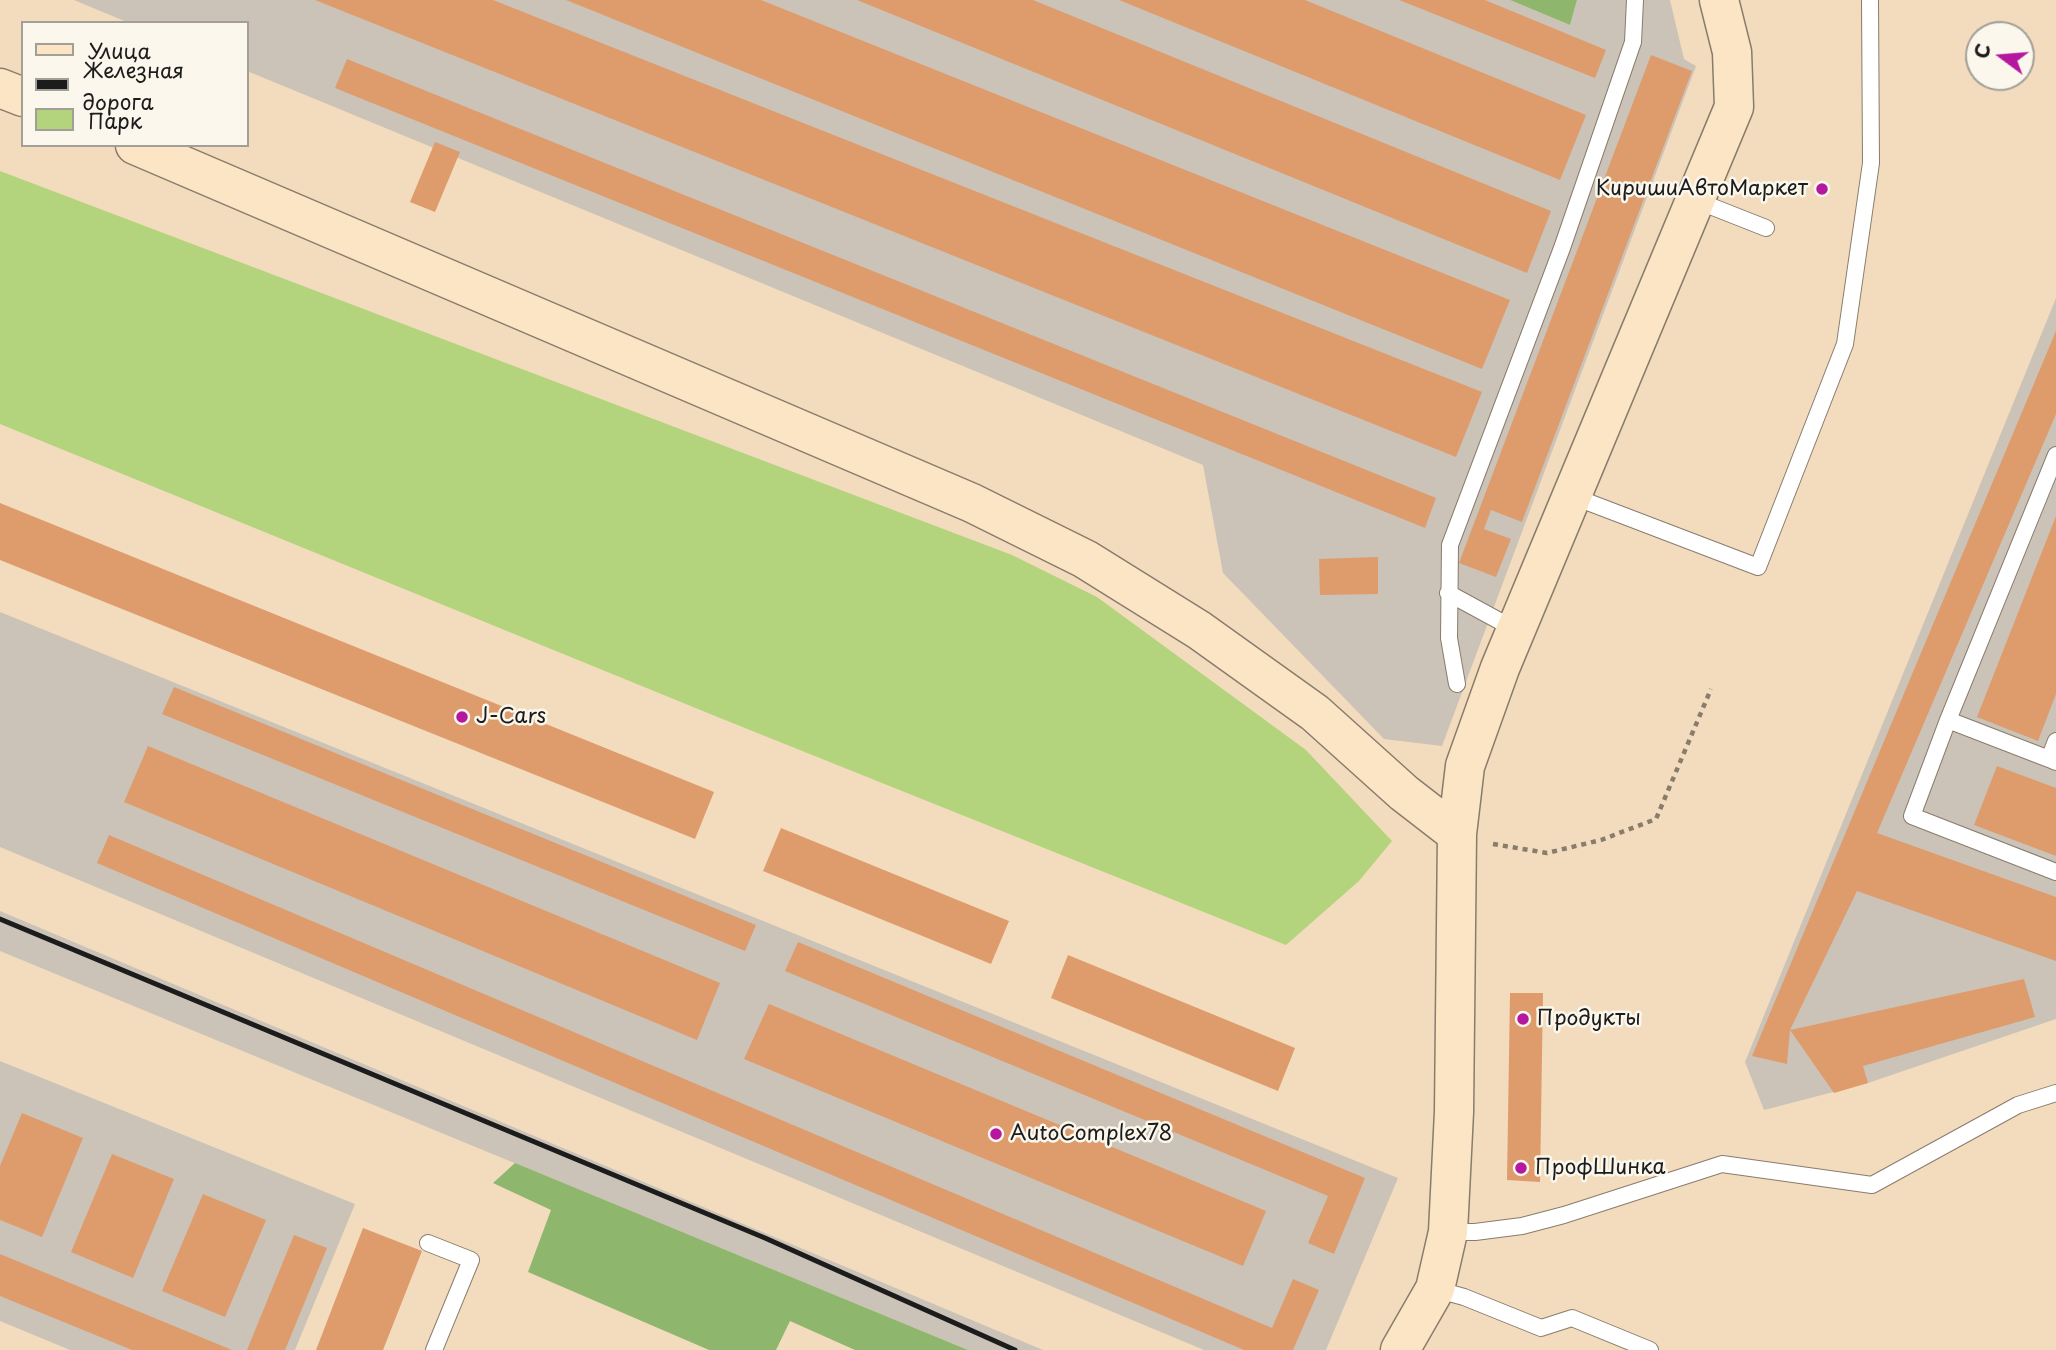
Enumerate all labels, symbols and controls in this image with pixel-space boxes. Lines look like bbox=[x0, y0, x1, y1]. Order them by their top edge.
legend bbox=[21, 21, 248, 147]
north arrow bbox=[1965, 21, 2035, 91]
text: Улица bbox=[88, 34, 151, 66]
text: С bbox=[1966, 40, 1997, 62]
text: Железная дорога bbox=[83, 53, 184, 117]
text: Парк bbox=[88, 104, 142, 136]
place label: КиришиАвтоМаркет bbox=[1596, 176, 1808, 202]
marker: КиришиАвтоМаркет bbox=[1814, 181, 1830, 197]
place label: J-Cars bbox=[476, 704, 546, 730]
marker: J-Cars bbox=[454, 709, 470, 725]
place label: Продукты bbox=[1537, 1006, 1641, 1032]
marker: Продукты bbox=[1515, 1011, 1531, 1027]
place label: AutoComplex78 bbox=[1010, 1121, 1172, 1147]
marker: AutoComplex78 bbox=[988, 1126, 1004, 1142]
place label: ПрофШинка bbox=[1535, 1155, 1666, 1181]
marker: ПрофШинка bbox=[1513, 1160, 1529, 1176]

